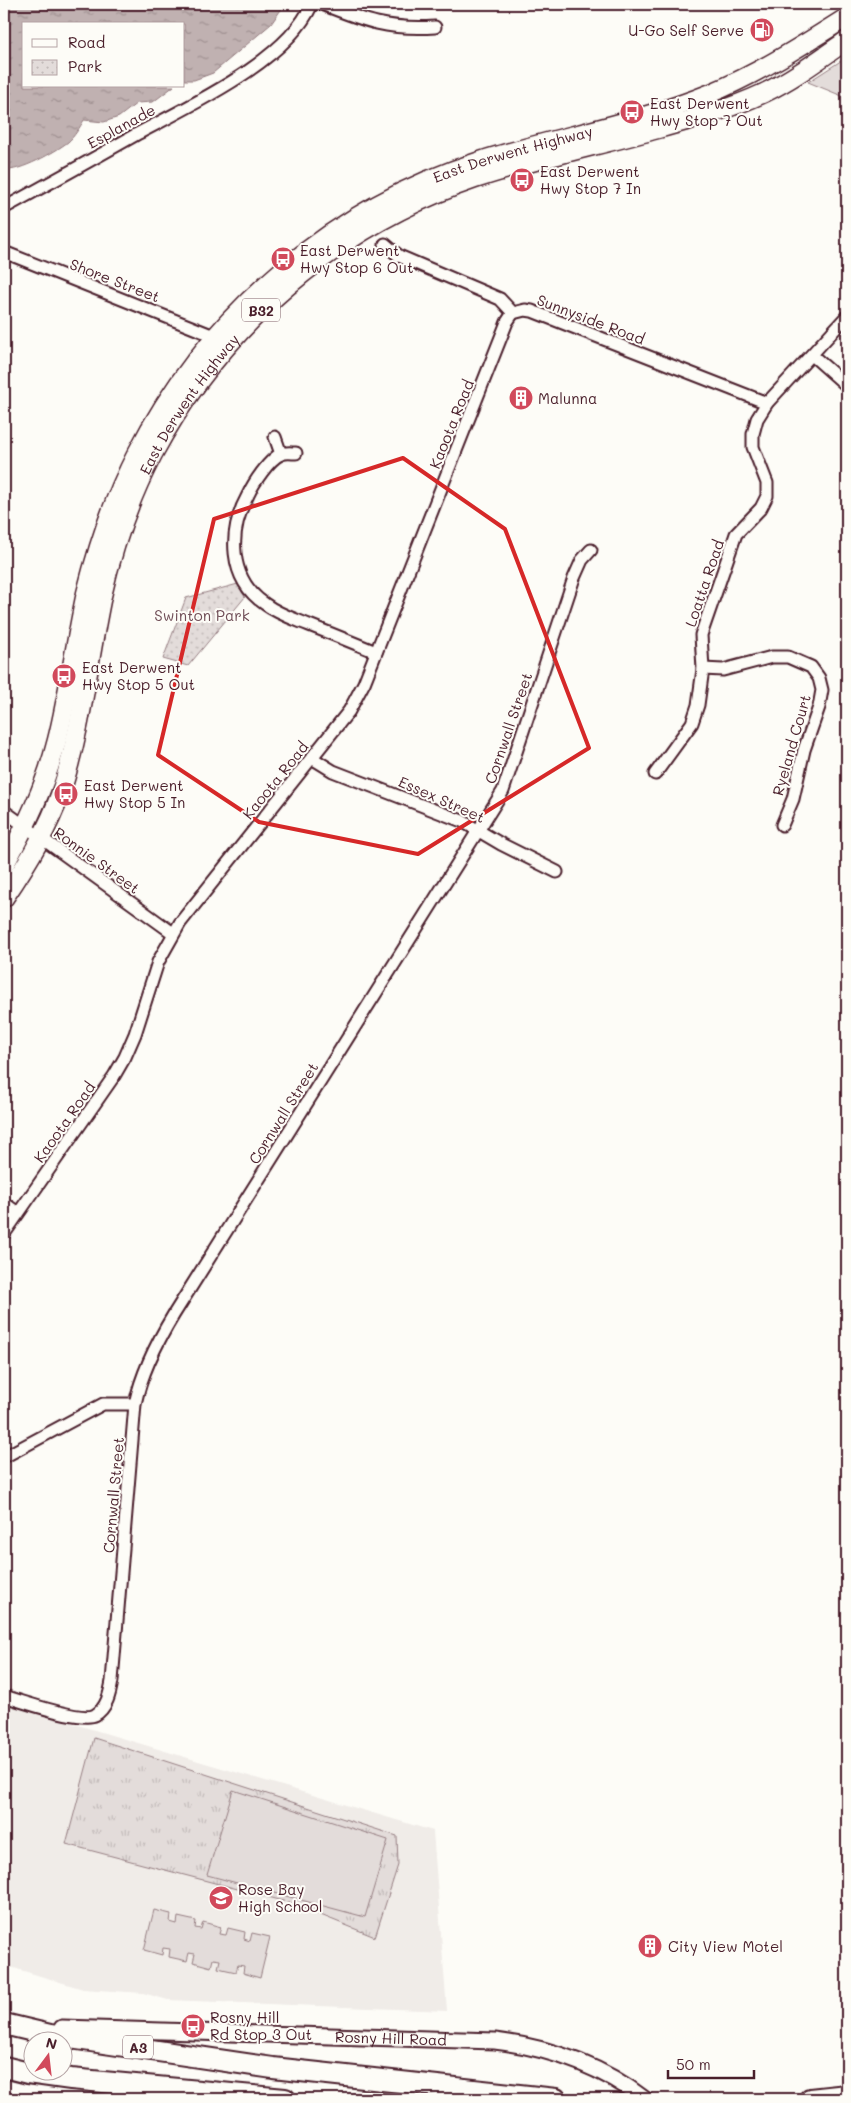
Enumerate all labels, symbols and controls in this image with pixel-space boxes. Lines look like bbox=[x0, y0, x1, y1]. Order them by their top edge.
fuel station icon: U-Go Self Serve bbox=[749, 17, 775, 43]
place label: U-Go Self Serve bbox=[628, 20, 744, 40]
legend bbox=[22, 22, 185, 88]
text: Road bbox=[68, 32, 105, 52]
text: Park bbox=[68, 56, 102, 76]
place label: East Derwent Hwy Stop 7 Out bbox=[650, 93, 763, 130]
street label: Esplanade bbox=[83, 99, 159, 153]
bus stop icon: East Derwent Hwy Stop 7 Out bbox=[619, 99, 645, 125]
street label: East Derwent Highway bbox=[430, 121, 595, 187]
place label: East Derwent Hwy Stop 7 In bbox=[540, 161, 641, 198]
bus stop icon: East Derwent Hwy Stop 7 In bbox=[509, 167, 535, 193]
place label: East Derwent Hwy Stop 6 Out bbox=[300, 240, 414, 277]
bus stop icon: East Derwent Hwy Stop 6 Out bbox=[270, 246, 296, 272]
street label: Shore Street bbox=[67, 254, 163, 306]
street label: Sunnyside Road bbox=[534, 289, 648, 349]
road number: B32 bbox=[242, 298, 280, 322]
street label: East Derwent Highway bbox=[135, 329, 244, 477]
street label: Kaoota Road bbox=[424, 377, 478, 471]
building icon: Malunna bbox=[508, 385, 534, 411]
place label: Malunna bbox=[538, 388, 597, 408]
street label: Loatta Road bbox=[680, 537, 728, 629]
park label: Swinton Park bbox=[154, 605, 250, 625]
place label: East Derwent Hwy Stop 5 Out bbox=[82, 657, 195, 694]
bus stop icon: East Derwent Hwy Stop 5 Out bbox=[51, 663, 77, 689]
street label: Cornwall Street bbox=[480, 670, 536, 786]
street label: Ryeland Court bbox=[767, 692, 815, 798]
street label: Kaoota Road bbox=[238, 737, 312, 823]
street label: Essex Street bbox=[396, 771, 488, 827]
place label: East Derwent Hwy Stop 5 In bbox=[84, 775, 185, 812]
bus stop icon: East Derwent Hwy Stop 5 In bbox=[53, 781, 79, 807]
street label: Ronnie Street bbox=[50, 822, 144, 898]
street label: Cornwall Street bbox=[244, 1058, 322, 1168]
street label: Kaoota Road bbox=[29, 1078, 99, 1166]
street label: Cornwall Street bbox=[98, 1436, 128, 1554]
place label: Rose Bay High School bbox=[238, 1879, 323, 1916]
school or university icon: Rose Bay High School bbox=[208, 1885, 234, 1911]
building icon: City View Motel bbox=[637, 1933, 663, 1959]
place label: City View Motel bbox=[668, 1936, 783, 1956]
place label: Rosny Hill Rd Stop 3 Out bbox=[210, 2007, 312, 2044]
bus stop icon: Rosny Hill Rd Stop 3 Out bbox=[180, 2013, 206, 2039]
street label: Rosny Hill Road bbox=[335, 2026, 447, 2050]
north arrow bbox=[22, 2030, 72, 2080]
text: N bbox=[44, 2032, 59, 2054]
road number: A3 bbox=[123, 2035, 153, 2058]
scale bar bbox=[668, 2048, 755, 2080]
text: 50 m bbox=[676, 2054, 711, 2074]

